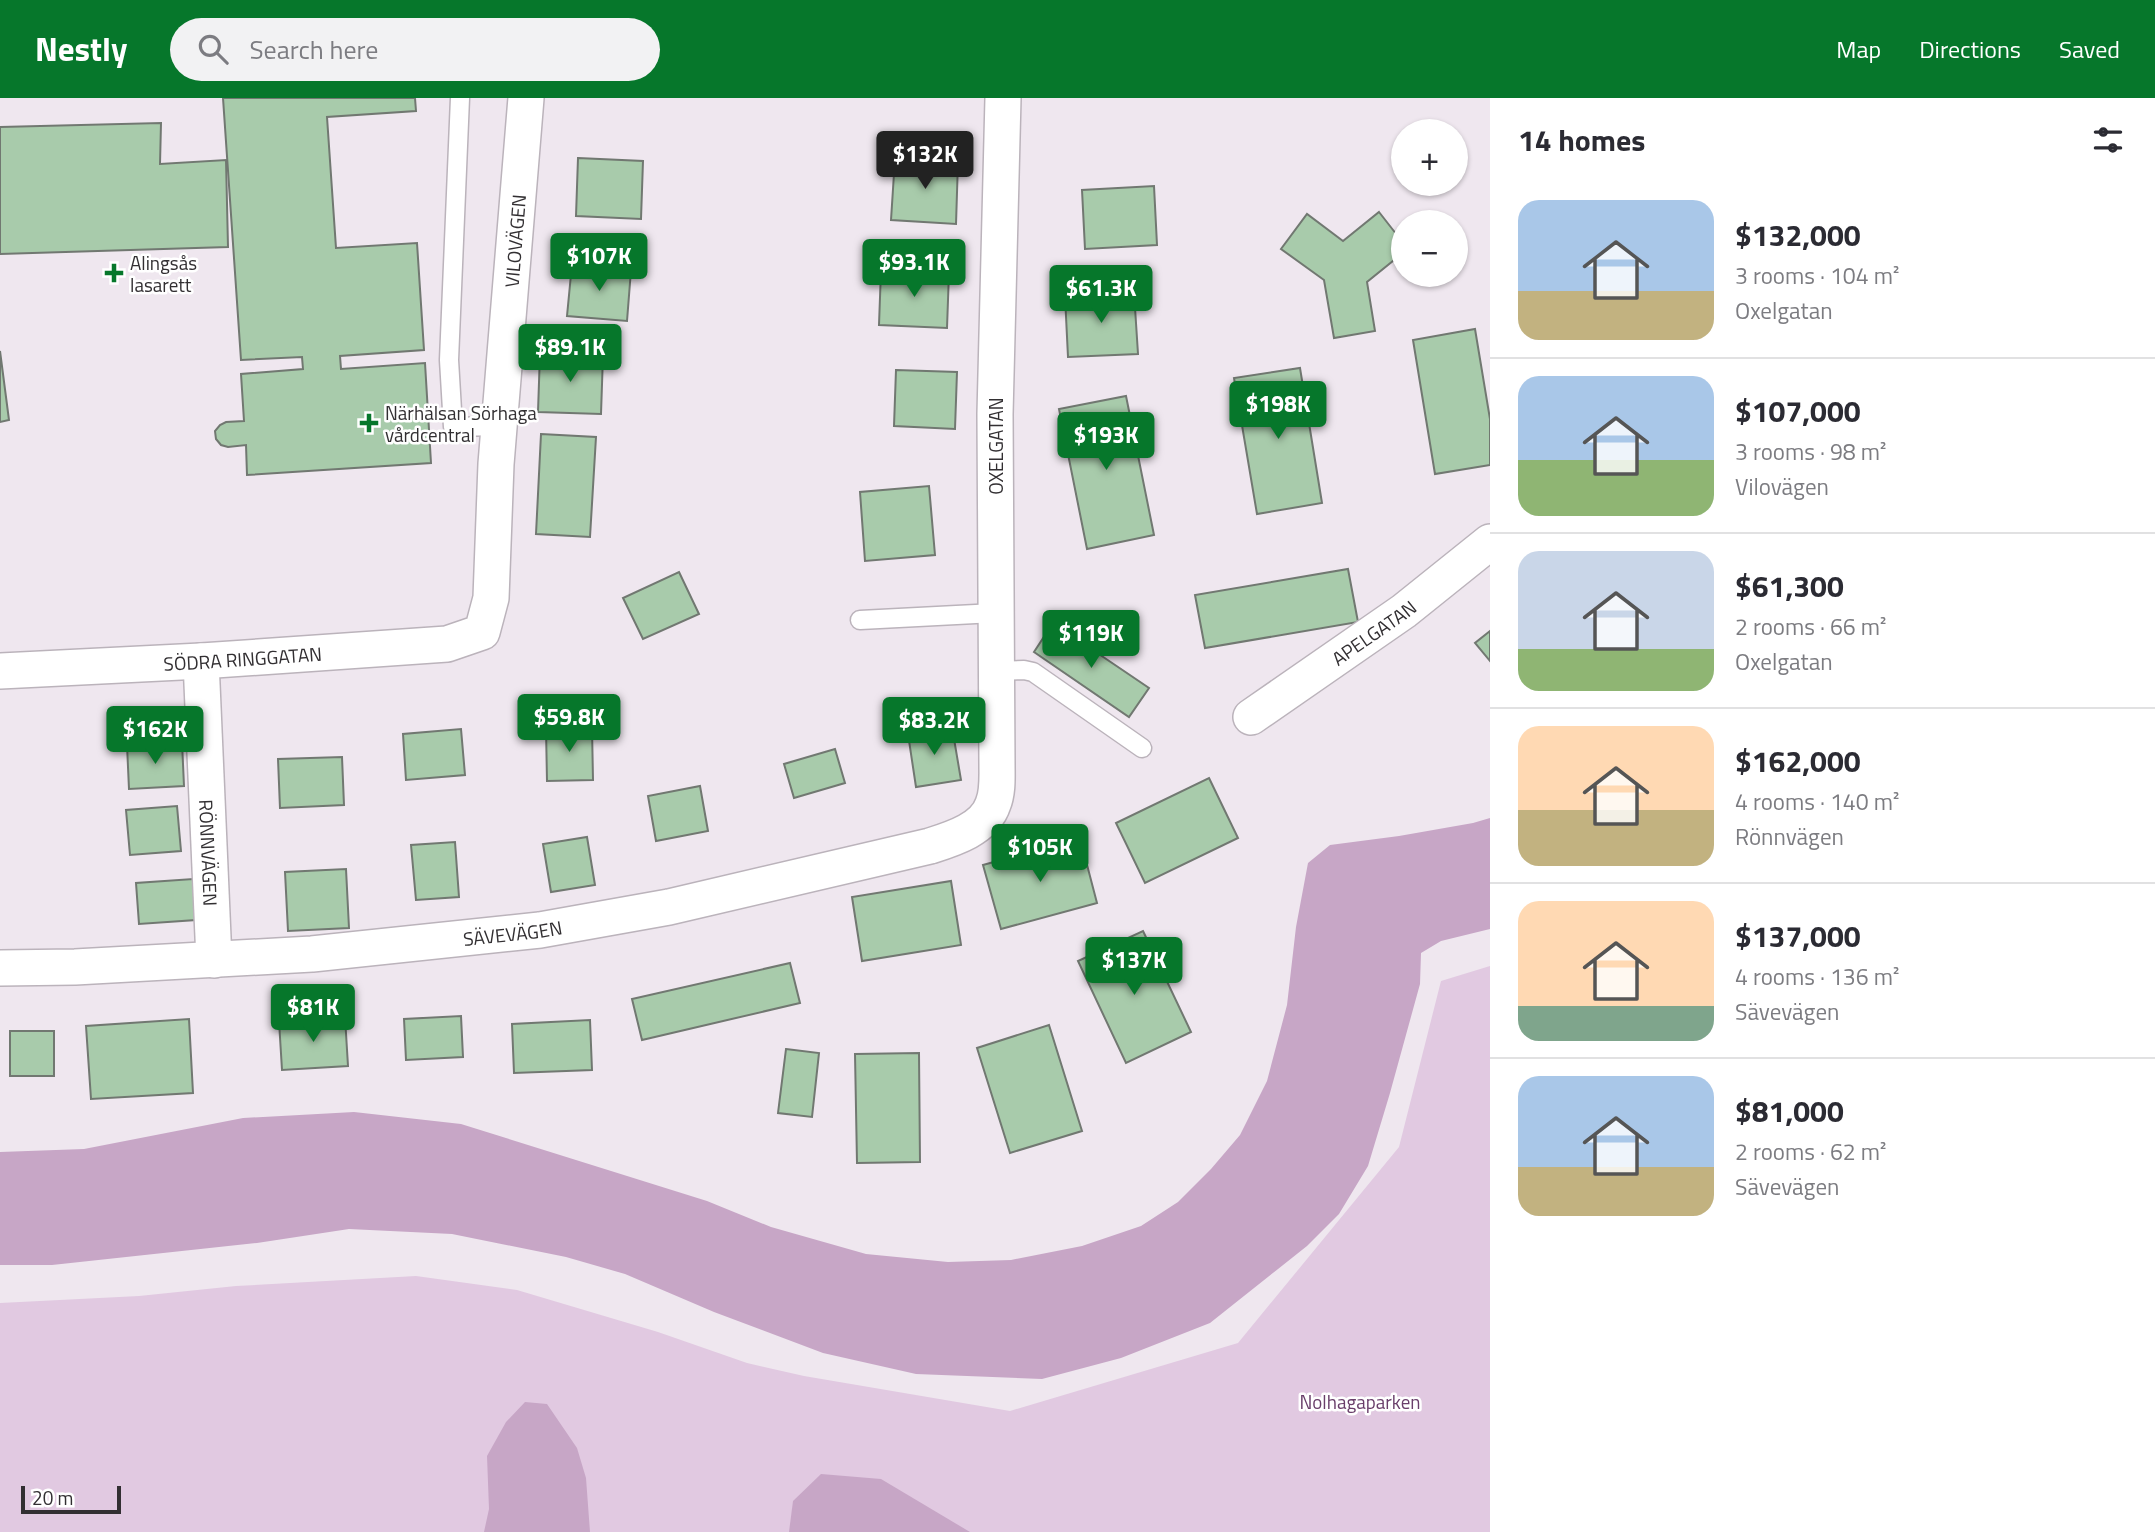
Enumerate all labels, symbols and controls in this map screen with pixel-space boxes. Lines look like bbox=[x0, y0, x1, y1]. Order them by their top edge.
search box bbox=[170, 18, 660, 81]
text: Nestly bbox=[35, 24, 128, 74]
icon: search bbox=[194, 30, 232, 68]
text: Search here bbox=[250, 30, 378, 69]
text: Map bbox=[1836, 31, 1881, 67]
text: Directions bbox=[1919, 31, 2021, 67]
text: Saved bbox=[2059, 31, 2120, 67]
text: 14 homes bbox=[1518, 117, 1645, 163]
map controls bbox=[1391, 119, 1468, 287]
button: + bbox=[1391, 119, 1468, 196]
icon: filters bbox=[2089, 121, 2127, 159]
pin: $132K bbox=[876, 132, 974, 191]
text: $132K bbox=[892, 136, 958, 171]
street label: VILOVÄGEN bbox=[496, 193, 533, 289]
button: − bbox=[1391, 210, 1468, 287]
text: $132,000 bbox=[1735, 212, 1861, 258]
icon: home bbox=[1574, 228, 1658, 312]
pin: $107K bbox=[550, 234, 648, 293]
text: $107K bbox=[566, 238, 632, 273]
pin: $93.1K bbox=[857, 240, 971, 299]
text: $93.1K bbox=[878, 244, 950, 279]
place label: Alingsås lasarett bbox=[130, 248, 197, 299]
text: 3 rooms · 104 m² bbox=[1735, 258, 1899, 293]
marker: Alingsås lasarett bbox=[104, 263, 124, 283]
pin: $61.3K bbox=[1044, 266, 1158, 325]
text: $61.3K bbox=[1065, 270, 1137, 305]
text: Oxelgatan bbox=[1735, 293, 1833, 328]
pin: $89.1K bbox=[513, 324, 627, 384]
text: $89.1K bbox=[534, 329, 606, 364]
pin: $198K bbox=[1229, 382, 1327, 441]
text: $198K bbox=[1245, 386, 1311, 421]
text: $107,000 bbox=[1735, 388, 1861, 434]
street label: OXELGATAN bbox=[981, 397, 1010, 495]
place label: Närhälsan Sörhaga vårdcentral bbox=[385, 398, 537, 449]
icon: home bbox=[1574, 404, 1658, 488]
pin: $193K bbox=[1057, 412, 1155, 472]
marker: Närhälsan Sörhaga vårdcentral bbox=[359, 413, 379, 433]
text: $193K bbox=[1073, 417, 1139, 452]
text: 3 rooms · 98 m² bbox=[1735, 434, 1886, 469]
text: Vilovägen bbox=[1735, 469, 1829, 504]
text: $61,300 bbox=[1735, 563, 1844, 609]
icon: home bbox=[1574, 579, 1658, 663]
street label: APELGATAN bbox=[1325, 592, 1422, 672]
text: 2 rooms · 66 m² bbox=[1735, 609, 1886, 644]
pin: $119K bbox=[1042, 610, 1140, 670]
text: $119K bbox=[1058, 615, 1124, 650]
street label: SÖDRA RINGGATAN bbox=[163, 638, 323, 677]
text: Oxelgatan bbox=[1735, 644, 1833, 679]
pin: $59.8K bbox=[512, 694, 626, 754]
pin: $83.2K bbox=[877, 698, 991, 757]
text: $59.8K bbox=[533, 699, 605, 734]
text: $83.2K bbox=[898, 702, 970, 737]
pin: $162K bbox=[106, 706, 204, 766]
text: $162K bbox=[122, 711, 188, 746]
text: $162,000 bbox=[1735, 738, 1861, 784]
icon: home bbox=[1574, 754, 1658, 838]
text: 4 rooms · 140 m² bbox=[1735, 784, 1899, 819]
street label: RÖNNVÄGEN bbox=[193, 799, 226, 907]
text: Rönnvägen bbox=[1735, 819, 1844, 854]
pin: $105K bbox=[991, 824, 1089, 884]
text: $105K bbox=[1007, 829, 1073, 864]
street label: SÄVEVÄGEN bbox=[462, 912, 564, 953]
text: $137,000 bbox=[1735, 913, 1861, 959]
icon: home bbox=[1574, 929, 1658, 1013]
pin: $137K bbox=[1085, 937, 1183, 997]
text: $137K bbox=[1101, 942, 1167, 977]
text: 4 rooms · 136 m² bbox=[1735, 959, 1899, 994]
pin: $81K bbox=[272, 984, 354, 1044]
text: $81K bbox=[287, 989, 339, 1024]
text: Sävevägen bbox=[1735, 994, 1839, 1029]
text: $81,000 bbox=[1735, 1088, 1844, 1134]
icon: home bbox=[1574, 1104, 1658, 1188]
text: 2 rooms · 62 m² bbox=[1735, 1134, 1886, 1169]
text: Sävevägen bbox=[1735, 1169, 1839, 1204]
park label: Nolhagaparken bbox=[1300, 1387, 1420, 1416]
scale bar bbox=[21, 1483, 121, 1515]
text: 20 m bbox=[32, 1483, 73, 1512]

